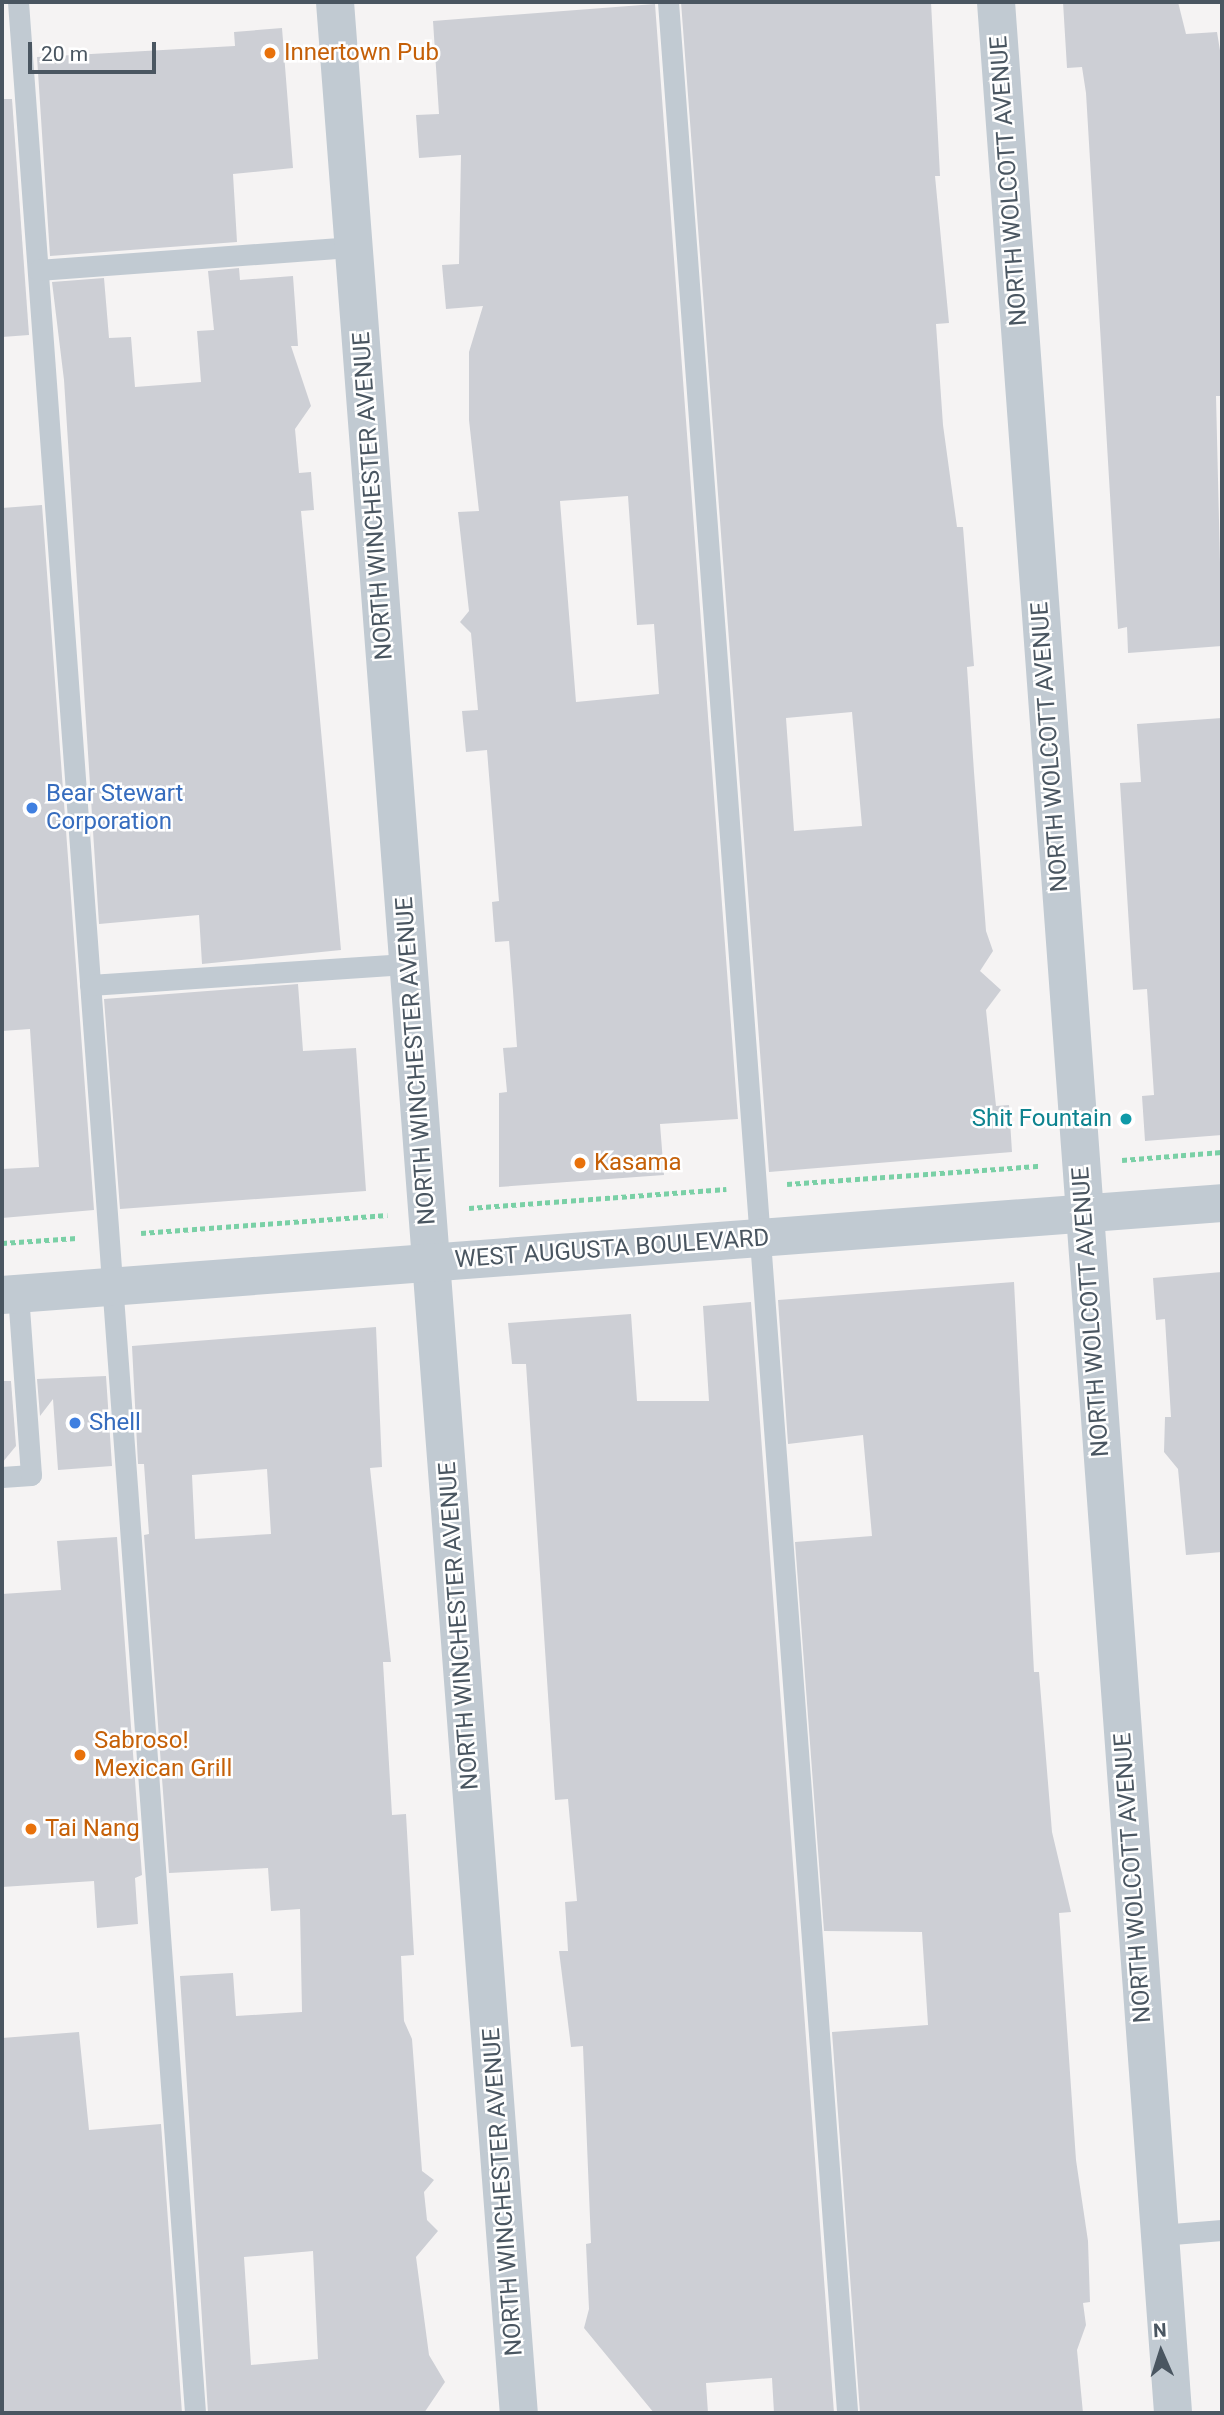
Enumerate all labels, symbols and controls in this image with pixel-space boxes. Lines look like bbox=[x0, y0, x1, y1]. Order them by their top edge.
scale bar bbox=[32, 28, 159, 72]
street label: NORTH WOLCOTT AVENUE bbox=[984, 35, 1034, 327]
place label: Innertown Pub bbox=[284, 39, 439, 67]
text: 20 m bbox=[41, 42, 88, 66]
marker: Innertown Pub bbox=[262, 45, 278, 61]
street label: NORTH WINCHESTER AVENUE bbox=[347, 331, 399, 661]
street label: NORTH WOLCOTT AVENUE bbox=[1025, 601, 1075, 893]
place label: Bear Stewart Corporation bbox=[46, 780, 183, 836]
marker: Bear Stewart Corporation bbox=[24, 800, 40, 816]
street label: NORTH WINCHESTER AVENUE bbox=[390, 896, 442, 1226]
place label: Shit Fountain bbox=[972, 1105, 1112, 1133]
marker: Shit Fountain bbox=[1118, 1111, 1134, 1127]
place label: Kasama bbox=[594, 1149, 682, 1177]
marker: Kasama bbox=[572, 1155, 588, 1171]
street label: NORTH WOLCOTT AVENUE bbox=[1066, 1166, 1116, 1458]
street label: WEST AUGUSTA BOULEVARD bbox=[453, 1224, 771, 1274]
place label: Shell bbox=[89, 1409, 141, 1437]
marker: Shell bbox=[67, 1415, 83, 1431]
street label: NORTH WINCHESTER AVENUE bbox=[433, 1461, 485, 1791]
place label: Sabroso! Mexican Grill bbox=[94, 1727, 232, 1783]
street label: NORTH WOLCOTT AVENUE bbox=[1108, 1732, 1158, 2024]
marker: Sabroso! Mexican Grill bbox=[72, 1747, 88, 1763]
place label: Tai Nang bbox=[45, 1815, 140, 1843]
marker: Tai Nang bbox=[23, 1821, 39, 1837]
street label: NORTH WINCHESTER AVENUE bbox=[477, 2027, 529, 2357]
north arrow bbox=[1126, 2317, 1196, 2387]
text: N bbox=[1153, 2319, 1167, 2342]

